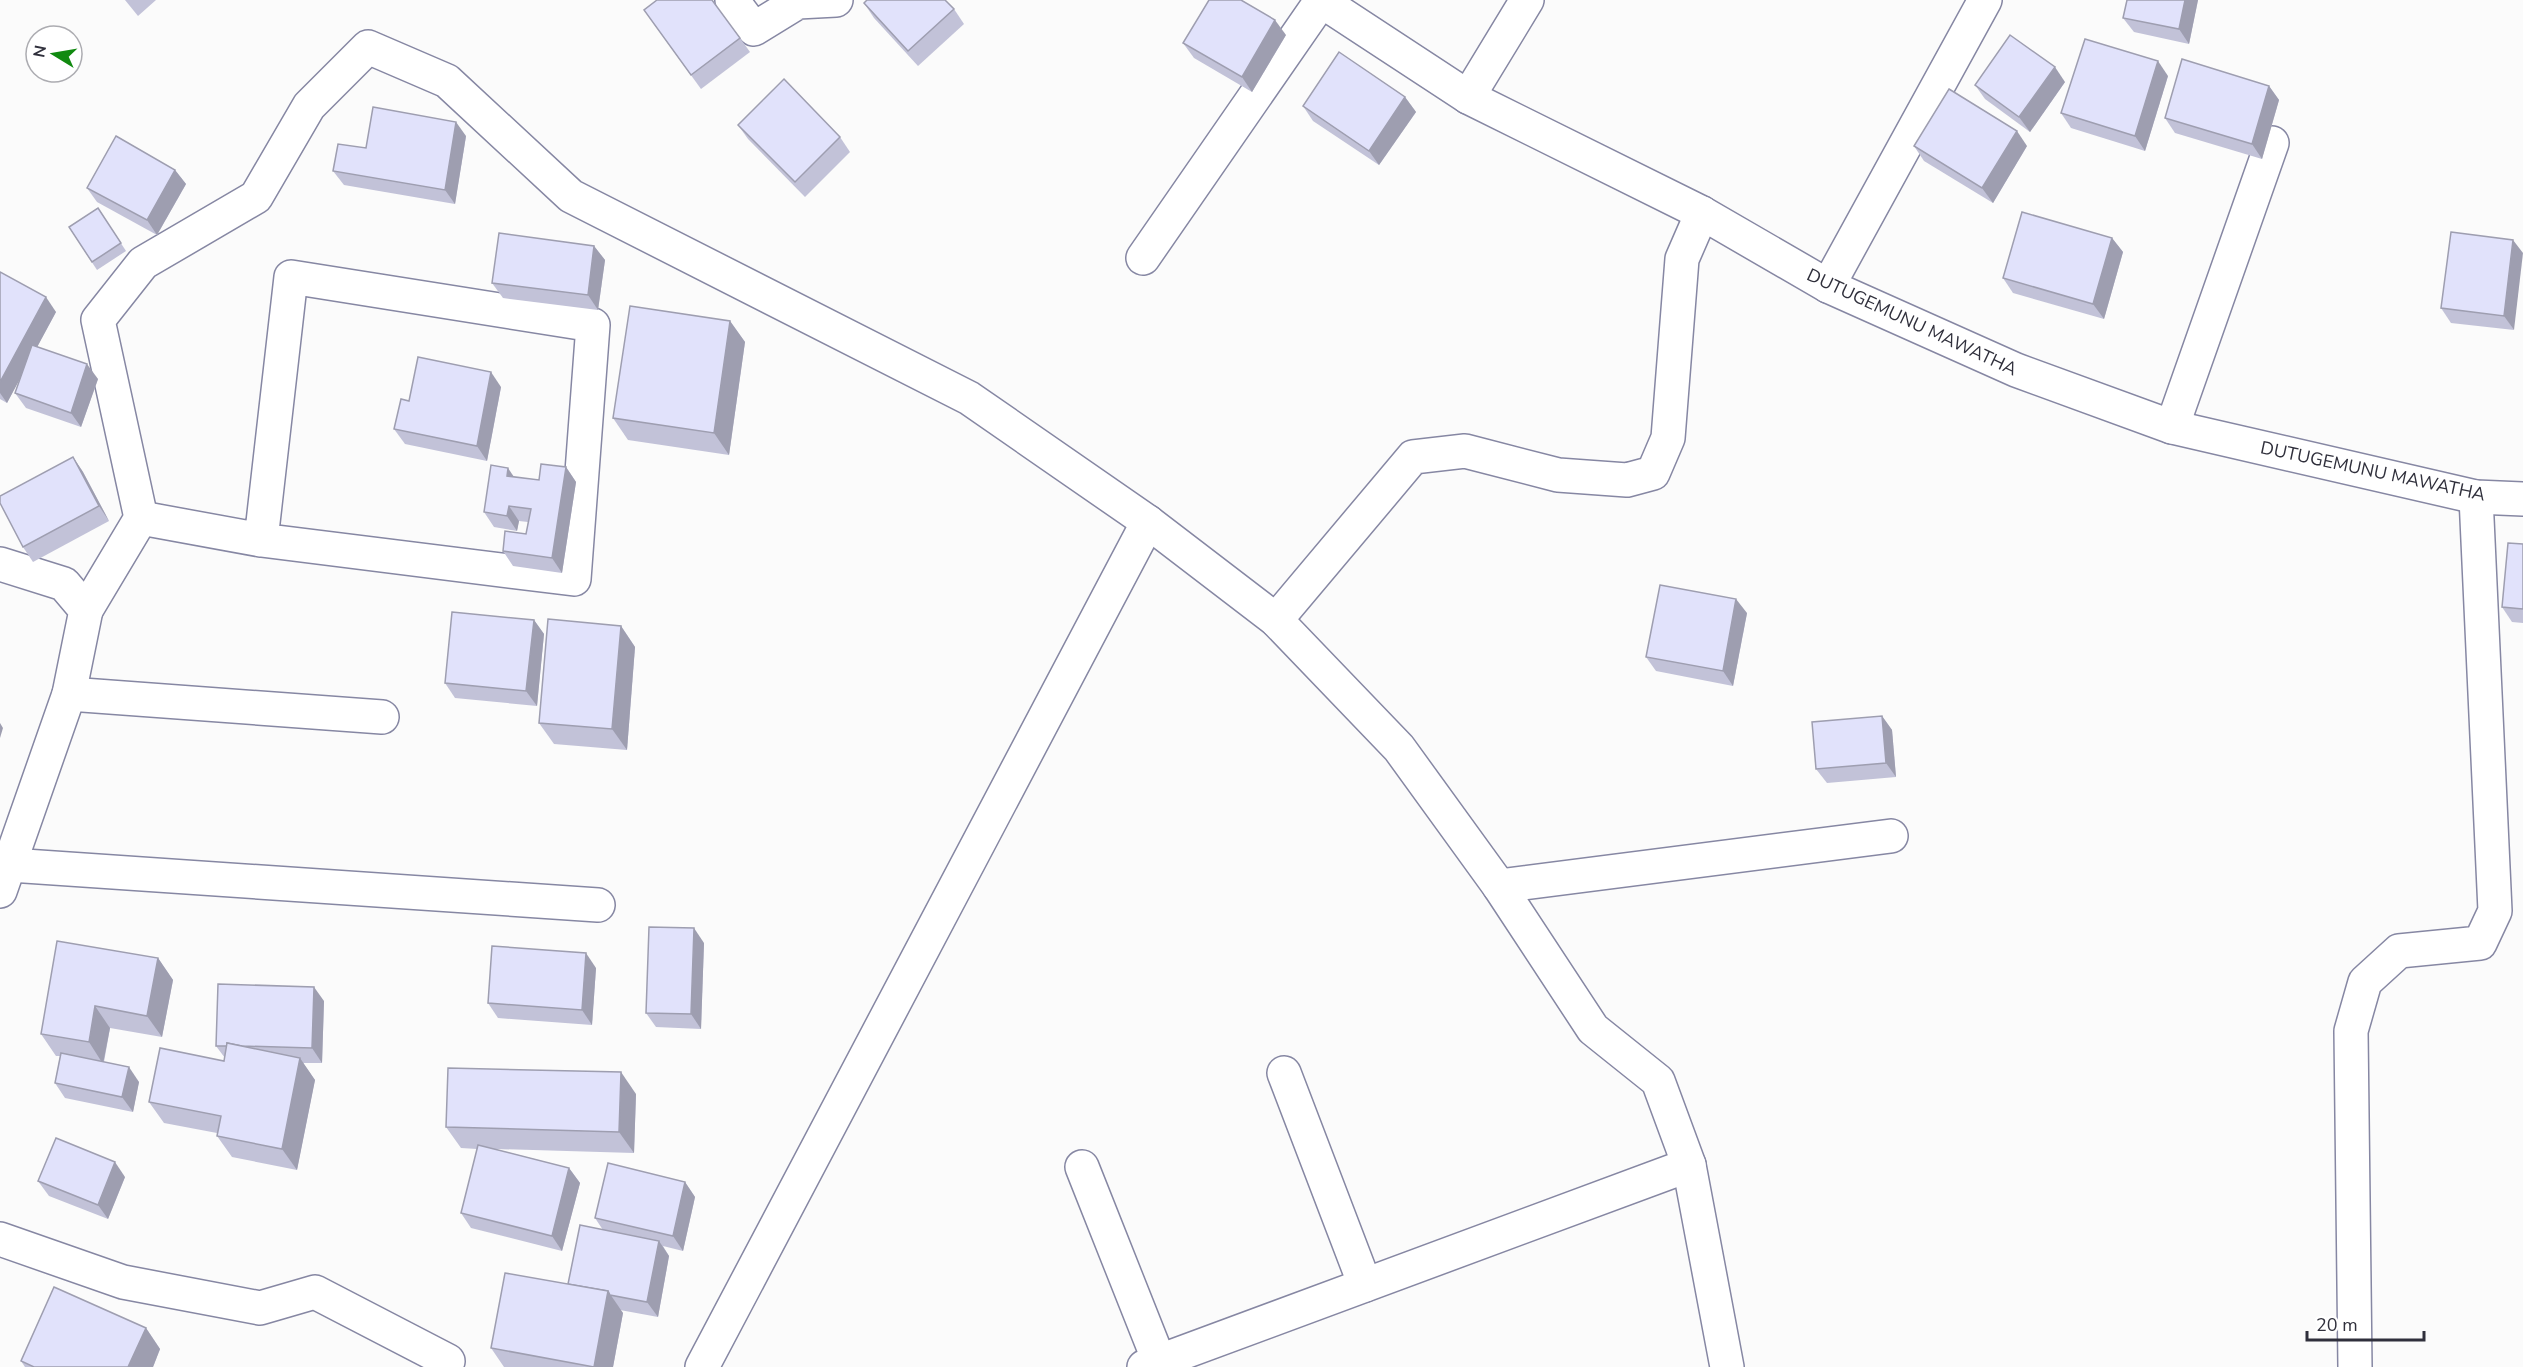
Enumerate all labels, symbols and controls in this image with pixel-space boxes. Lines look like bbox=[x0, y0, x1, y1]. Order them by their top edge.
north arrow bbox=[24, 24, 84, 84]
text: N bbox=[28, 43, 52, 59]
street label: DUTUGEMUNU MAWATHA bbox=[1803, 263, 2021, 381]
street label: DUTUGEMUNU MAWATHA bbox=[2258, 435, 2488, 507]
scale bar bbox=[2307, 1304, 2424, 1342]
text: 20 m bbox=[2316, 1313, 2358, 1337]

